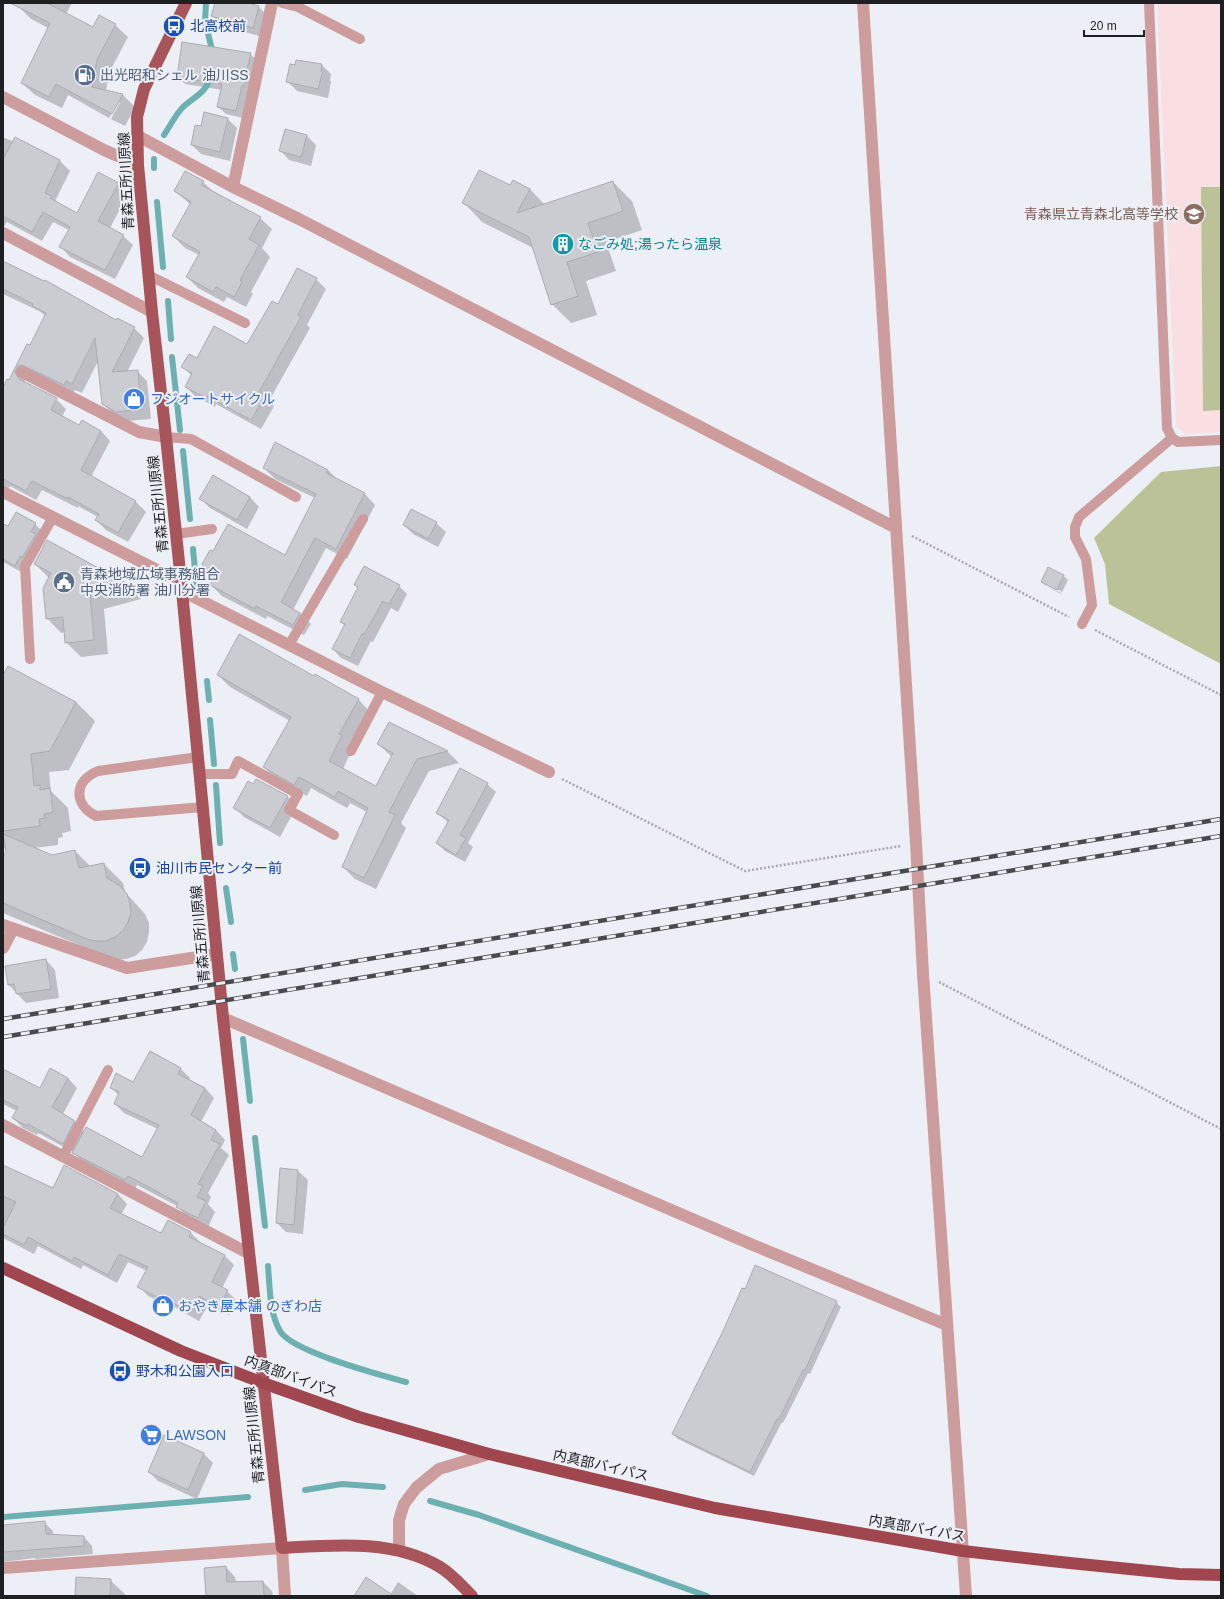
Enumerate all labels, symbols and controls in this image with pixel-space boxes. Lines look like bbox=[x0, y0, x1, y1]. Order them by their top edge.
scale bar bbox=[1084, 12, 1144, 38]
bus stop icon: 北高校前 bbox=[161, 13, 187, 39]
place label: 北高校前 bbox=[190, 18, 246, 34]
text: 20 m bbox=[1090, 19, 1117, 33]
fuel station icon: 出光昭和シェル 油川SS bbox=[72, 62, 98, 88]
place label: 出光昭和シェル 油川SS bbox=[100, 67, 249, 83]
street label: 青森五所川原線 bbox=[115, 132, 137, 230]
school or university icon: 青森県立青森北高等学校 bbox=[1181, 201, 1207, 227]
place label: 青森県立青森北高等学校 bbox=[1024, 206, 1178, 222]
building icon: なごみ処;湯ったら温泉 bbox=[550, 231, 576, 257]
place label: なごみ処;湯ったら温泉 bbox=[578, 236, 722, 252]
shop icon: フジオートサイクル bbox=[121, 386, 147, 412]
place label: フジオートサイクル bbox=[150, 391, 275, 407]
street label: 青森五所川原線 bbox=[145, 454, 171, 554]
place label: 青森地域広域事務組合 中央消防署 油川分署 bbox=[80, 566, 220, 598]
public building icon: 青森地域広域事務組合 中央消防署 油川分署 bbox=[51, 569, 77, 595]
bus stop icon: 油川市民センター前 bbox=[127, 855, 153, 881]
place label: 油川市民センター前 bbox=[156, 860, 282, 876]
street label: 青森五所川原線 bbox=[188, 884, 212, 984]
shop icon: おやき屋本舗 のぎわ店 bbox=[150, 1293, 176, 1319]
place label: おやき屋本舗 のぎわ店 bbox=[178, 1298, 322, 1314]
street label: 内真部バイパス bbox=[242, 1352, 340, 1400]
bus stop icon: 野木和公園入口 bbox=[107, 1358, 133, 1384]
place label: 野木和公園入口 bbox=[136, 1363, 234, 1379]
street label: 青森五所川原線 bbox=[241, 1385, 267, 1485]
supermarket icon: LAWSON bbox=[138, 1422, 164, 1448]
place label: LAWSON bbox=[166, 1427, 226, 1443]
street label: 内真部バイパス bbox=[552, 1446, 650, 1484]
street label: 内真部バイパス bbox=[867, 1512, 967, 1544]

